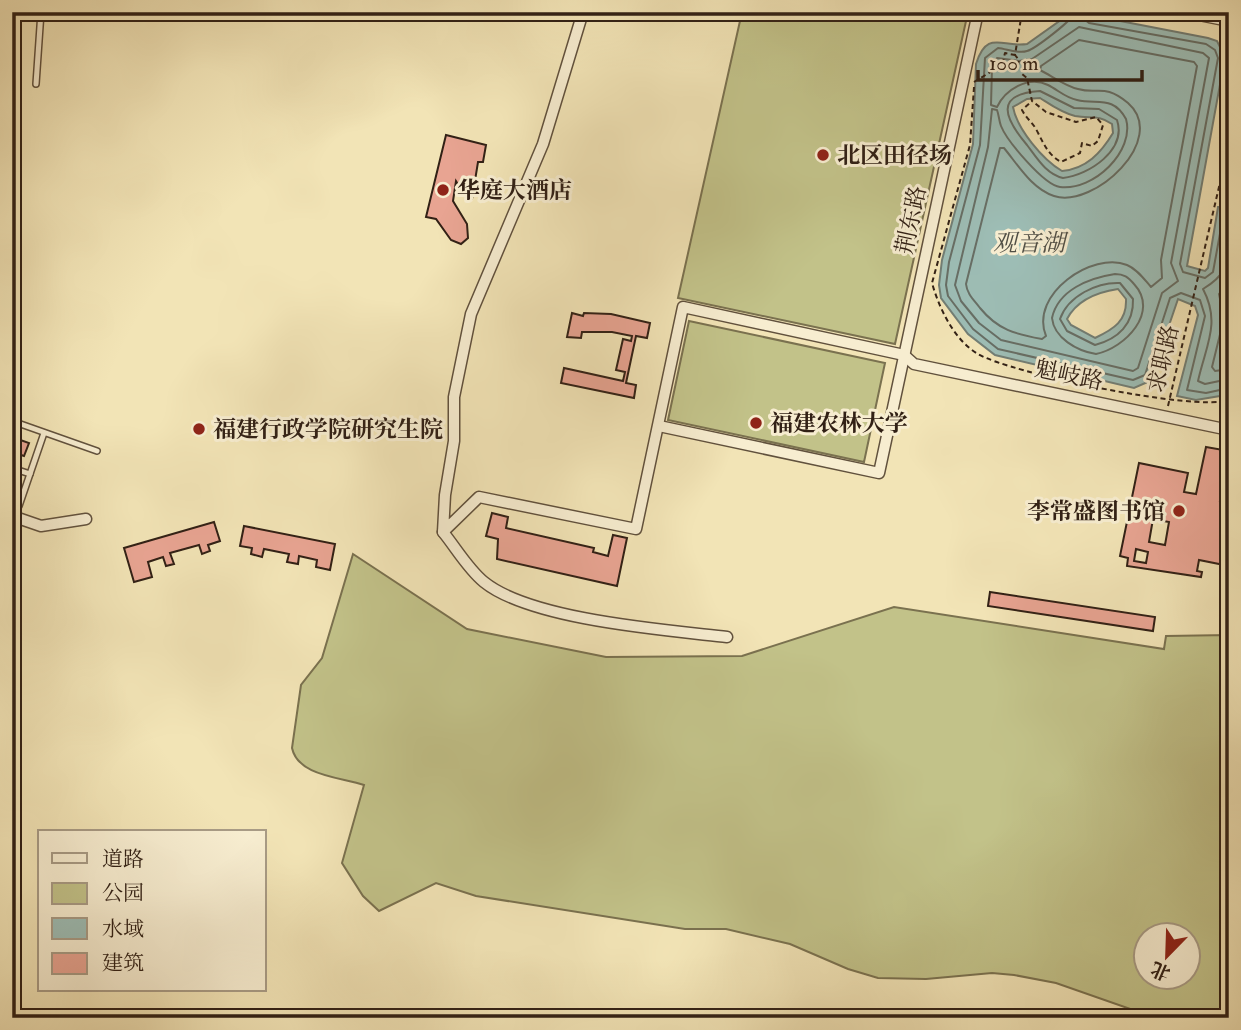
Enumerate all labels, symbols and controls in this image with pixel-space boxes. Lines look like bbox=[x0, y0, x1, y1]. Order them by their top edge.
scale bar bbox=[978, 38, 1143, 82]
text: 100 m bbox=[989, 50, 1039, 77]
place label: 北区田径场 bbox=[837, 141, 952, 170]
marker: 北区田径场 bbox=[815, 147, 831, 163]
place label: 华庭大酒店 bbox=[457, 176, 572, 205]
marker: 华庭大酒店 bbox=[435, 182, 451, 198]
street label: 荆东路 bbox=[890, 183, 932, 257]
water label: 观音湖 bbox=[993, 228, 1069, 259]
street label: 求职路 bbox=[1141, 322, 1185, 396]
street label: 魁岐路 bbox=[1032, 354, 1106, 396]
place label: 福建农林大学 bbox=[770, 409, 908, 438]
place label: 福建行政学院研究生院 bbox=[213, 415, 443, 444]
marker: 福建农林大学 bbox=[748, 415, 764, 431]
marker: 福建行政学院研究生院 bbox=[191, 421, 207, 437]
place label: 李常盛图书馆 bbox=[1027, 497, 1165, 526]
marker: 李常盛图书馆 bbox=[1171, 503, 1187, 519]
legend bbox=[38, 830, 266, 992]
text: 道路 bbox=[102, 846, 144, 873]
text: 公园 bbox=[102, 880, 144, 907]
text: 水域 bbox=[102, 916, 144, 943]
north arrow bbox=[1132, 922, 1202, 992]
text: 建筑 bbox=[102, 950, 144, 977]
text: 北 bbox=[1147, 956, 1174, 985]

